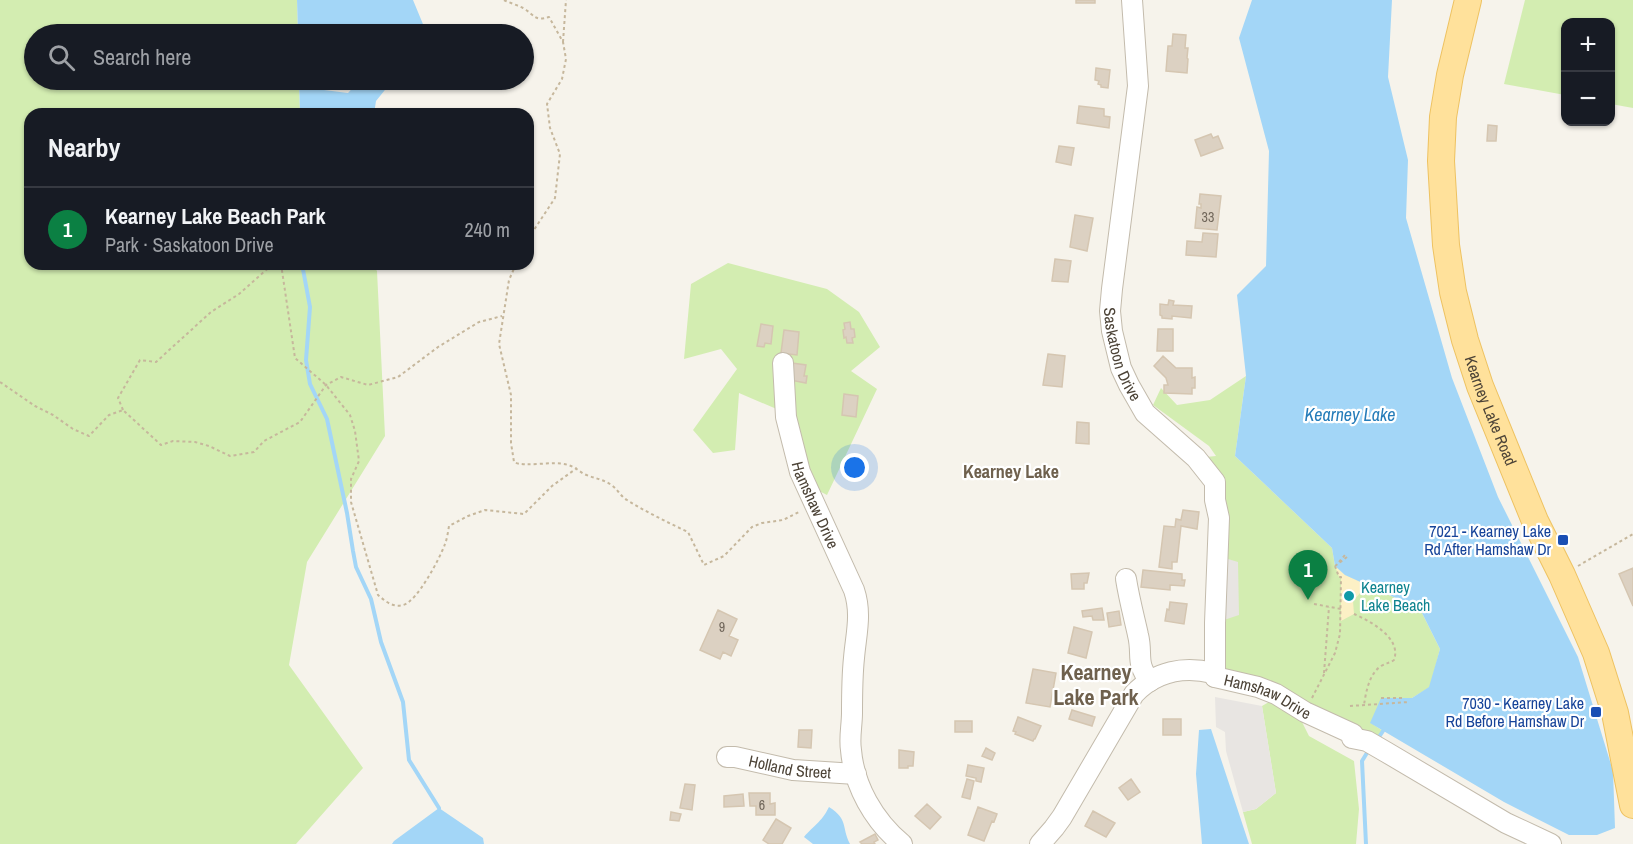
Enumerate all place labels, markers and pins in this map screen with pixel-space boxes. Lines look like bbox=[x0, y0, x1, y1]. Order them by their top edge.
place label: 7021 - Kearney Lake Rd After Hamshaw Dr bbox=[1424, 520, 1552, 560]
marker: 7021 - Kearney Lake Rd After Hamshaw Dr bbox=[1556, 533, 1570, 547]
pin: 1 bbox=[1288, 550, 1328, 600]
place label: Kearney Lake Beach bbox=[1361, 576, 1430, 616]
marker: Kearney Lake Beach bbox=[1342, 589, 1356, 603]
place label: 7030 - Kearney Lake Rd Before Hamshaw Dr bbox=[1445, 692, 1585, 732]
marker: 7030 - Kearney Lake Rd Before Hamshaw Dr bbox=[1589, 705, 1603, 719]

